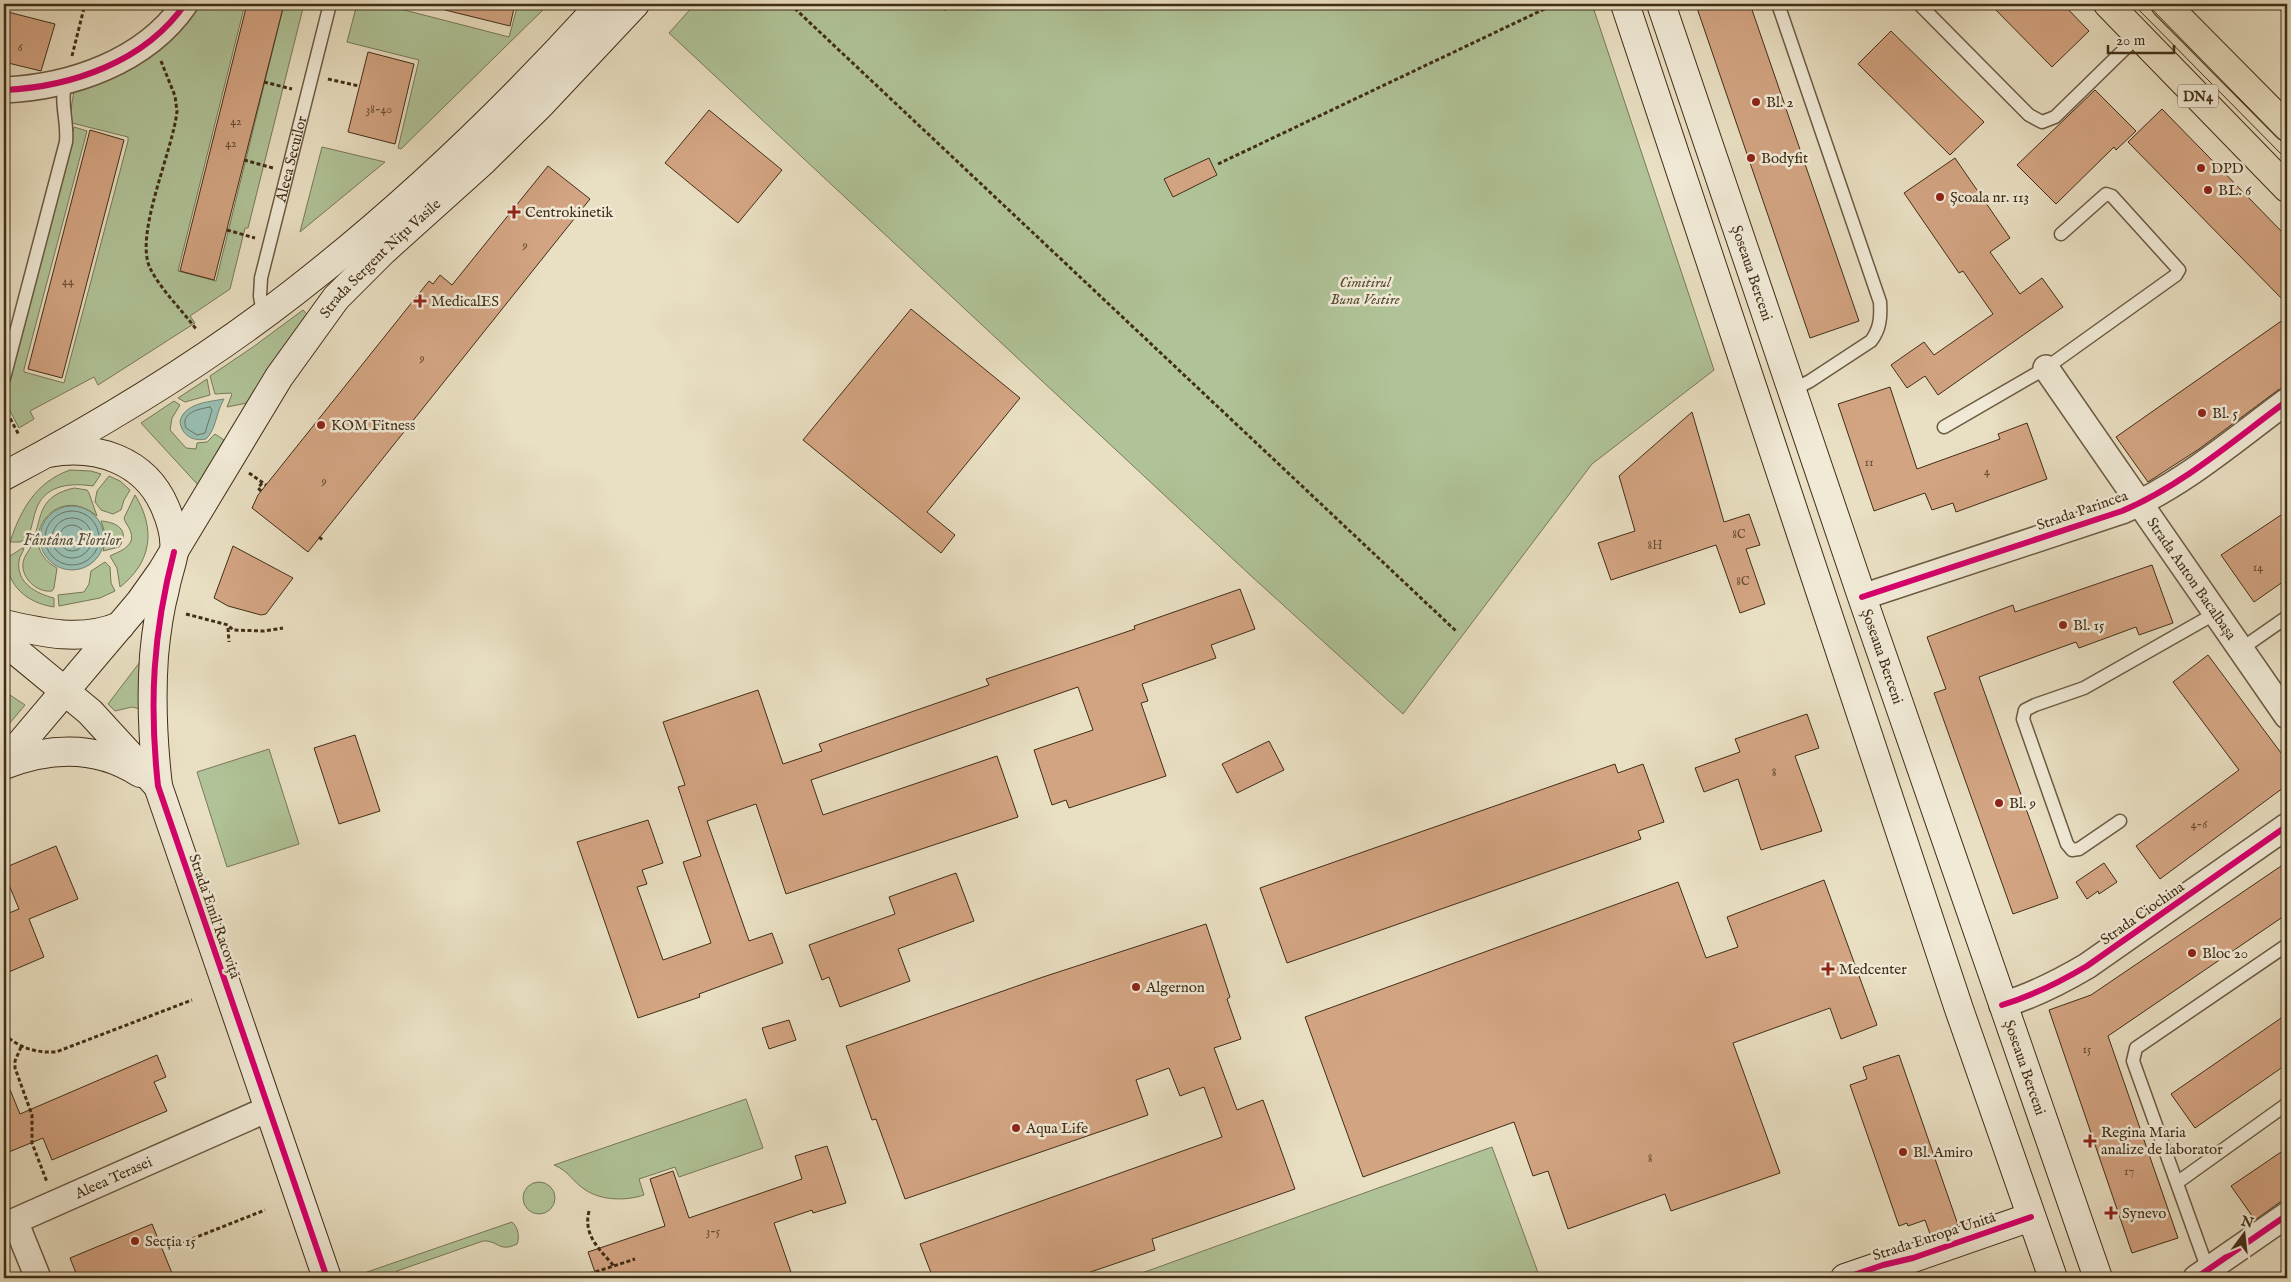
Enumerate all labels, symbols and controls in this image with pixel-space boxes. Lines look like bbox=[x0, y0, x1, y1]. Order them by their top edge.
scale bar bbox=[2108, 22, 2175, 54]
text: 20 m bbox=[2116, 31, 2146, 50]
house number: 6 bbox=[17, 40, 23, 55]
road number: DN4 bbox=[2178, 84, 2218, 108]
place label: Bl. 2 bbox=[1766, 93, 1794, 112]
marker: Bl. 2 bbox=[1750, 96, 1762, 108]
house number: 38-40 bbox=[366, 102, 392, 117]
house number: 42 bbox=[230, 114, 242, 129]
street label: Aleea Secuilor bbox=[271, 114, 312, 205]
house number: 42 bbox=[225, 136, 237, 151]
place label: Bodyfit bbox=[1761, 149, 1808, 168]
marker: Bodyfit bbox=[1745, 152, 1757, 164]
place label: DPD bbox=[2211, 159, 2244, 178]
marker: DPD bbox=[2195, 162, 2207, 174]
place label: BL. 6 bbox=[2218, 181, 2252, 200]
marker: BL. 6 bbox=[2202, 184, 2214, 196]
place label: Școala nr. 113 bbox=[1950, 188, 2029, 207]
marker: Școala nr. 113 bbox=[1934, 191, 1946, 203]
street label: Strada Sergent Nițu Vasile bbox=[316, 195, 445, 322]
place label: Centrokinetik bbox=[525, 203, 614, 222]
marker: Centrokinetik bbox=[507, 205, 521, 219]
street label: Șoseaua Berceni bbox=[1727, 223, 1777, 323]
house number: 9 bbox=[521, 238, 528, 253]
park label: Cimitirul Buna Vestire bbox=[1330, 273, 1400, 309]
house number: 44 bbox=[62, 274, 74, 289]
place label: MedicalES bbox=[431, 292, 499, 311]
marker: MedicalES bbox=[413, 294, 427, 308]
house number: 9 bbox=[418, 351, 425, 366]
place label: Bl. 5 bbox=[2212, 404, 2239, 423]
marker: Bl. 5 bbox=[2196, 407, 2208, 419]
place label: KOM Fitness bbox=[331, 416, 415, 435]
marker: KOM Fitness bbox=[315, 419, 327, 431]
house number: 11 bbox=[1865, 455, 1873, 470]
house number: 4 bbox=[1984, 464, 1990, 479]
house number: 9 bbox=[320, 474, 327, 489]
street label: Strada Parincea bbox=[2034, 486, 2131, 535]
street label: Strada Anton Bacalbașa bbox=[2142, 514, 2241, 644]
house number: 8C bbox=[1732, 527, 1746, 542]
water label: Fântâna Florilor bbox=[23, 531, 122, 551]
house number: 8H bbox=[1647, 538, 1663, 553]
house number: 14 bbox=[2253, 560, 2263, 575]
house number: 8C bbox=[1736, 574, 1750, 589]
street label: Șoseaua Berceni bbox=[1857, 606, 1907, 707]
place label: Bl. 15 bbox=[2073, 616, 2105, 635]
marker: Bl. 15 bbox=[2057, 619, 2069, 631]
house number: 8 bbox=[1772, 765, 1777, 780]
place label: Bl. 9 bbox=[2009, 794, 2036, 813]
marker: Bl. 9 bbox=[1993, 797, 2005, 809]
house number: 4-6 bbox=[2191, 817, 2208, 832]
street label: Strada Emil Racoviță bbox=[184, 851, 245, 981]
street label: Strada Ciochina bbox=[2097, 877, 2188, 949]
place label: Bloc 20 bbox=[2202, 944, 2248, 963]
marker: Bloc 20 bbox=[2186, 947, 2198, 959]
place label: Medcenter bbox=[1839, 960, 1907, 979]
marker: Medcenter bbox=[1821, 962, 1835, 976]
place label: Algernon bbox=[1145, 978, 1205, 997]
marker: Algernon bbox=[1130, 981, 1142, 993]
street label: Șoseaua Berceni bbox=[1999, 1017, 2050, 1118]
house number: 15 bbox=[2083, 1042, 2092, 1057]
place label: Aqua Life bbox=[1025, 1119, 1088, 1138]
marker: Aqua Life bbox=[1010, 1122, 1022, 1134]
place label: Regina Maria analize de laborator bbox=[2101, 1123, 2223, 1159]
marker: Regina Maria analize de laborator bbox=[2083, 1134, 2097, 1148]
place label: Bl. Amiro bbox=[1913, 1143, 1973, 1162]
marker: Bl. Amiro bbox=[1897, 1146, 1909, 1158]
house number: 8 bbox=[1648, 1151, 1653, 1166]
street label: Aleea Terasei bbox=[71, 1153, 155, 1204]
house number: 17 bbox=[2124, 1164, 2134, 1179]
place label: Synevo bbox=[2122, 1204, 2166, 1223]
marker: Synevo bbox=[2104, 1206, 2118, 1220]
street label: Strada Europa Unită bbox=[1870, 1207, 1999, 1265]
north arrow bbox=[2218, 1210, 2268, 1260]
text: N bbox=[2238, 1212, 2255, 1233]
house number: 3-5 bbox=[706, 1224, 721, 1239]
place label: Secția 15 bbox=[145, 1232, 197, 1251]
marker: Secția 15 bbox=[129, 1235, 141, 1247]

